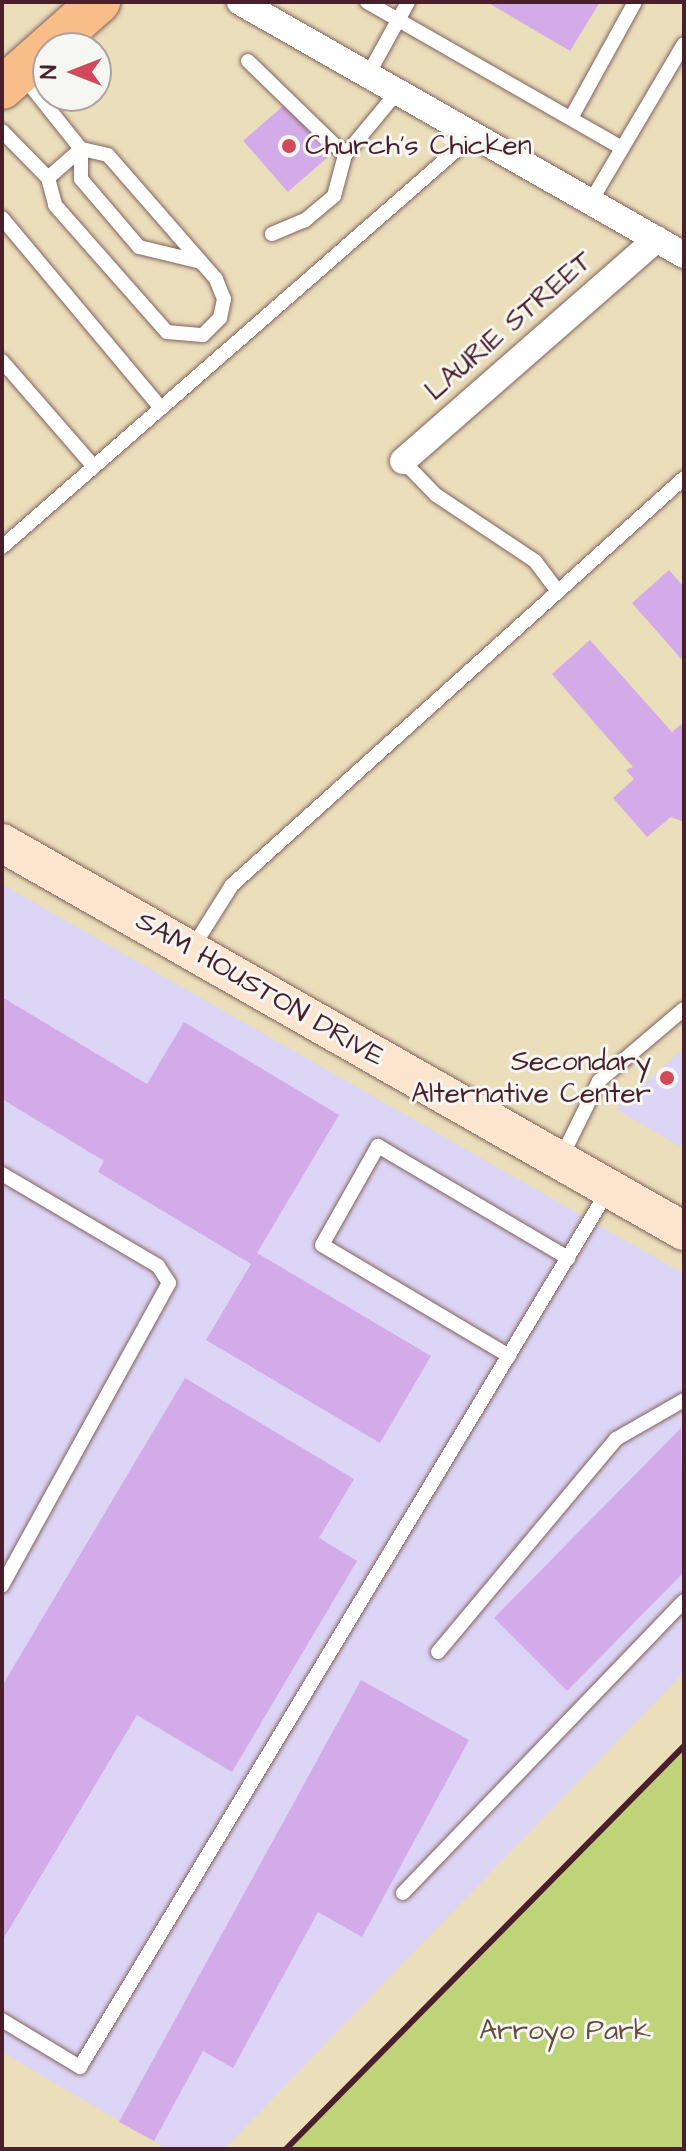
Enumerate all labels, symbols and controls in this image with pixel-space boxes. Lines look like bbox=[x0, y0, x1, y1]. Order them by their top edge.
north arrow bbox=[32, 32, 112, 112]
text: N bbox=[34, 65, 65, 79]
place label: Church's Chicken bbox=[305, 129, 532, 163]
marker: Church's Chicken bbox=[280, 137, 298, 155]
street label: LAURIE STREET bbox=[418, 244, 600, 408]
street label: SAM HOUSTON DRIVE bbox=[130, 904, 390, 1074]
place label: Secondary Alternative Center bbox=[411, 1045, 651, 1111]
marker: Secondary Alternative Center bbox=[658, 1069, 676, 1087]
park label: Arroyo Park bbox=[479, 2014, 651, 2048]

